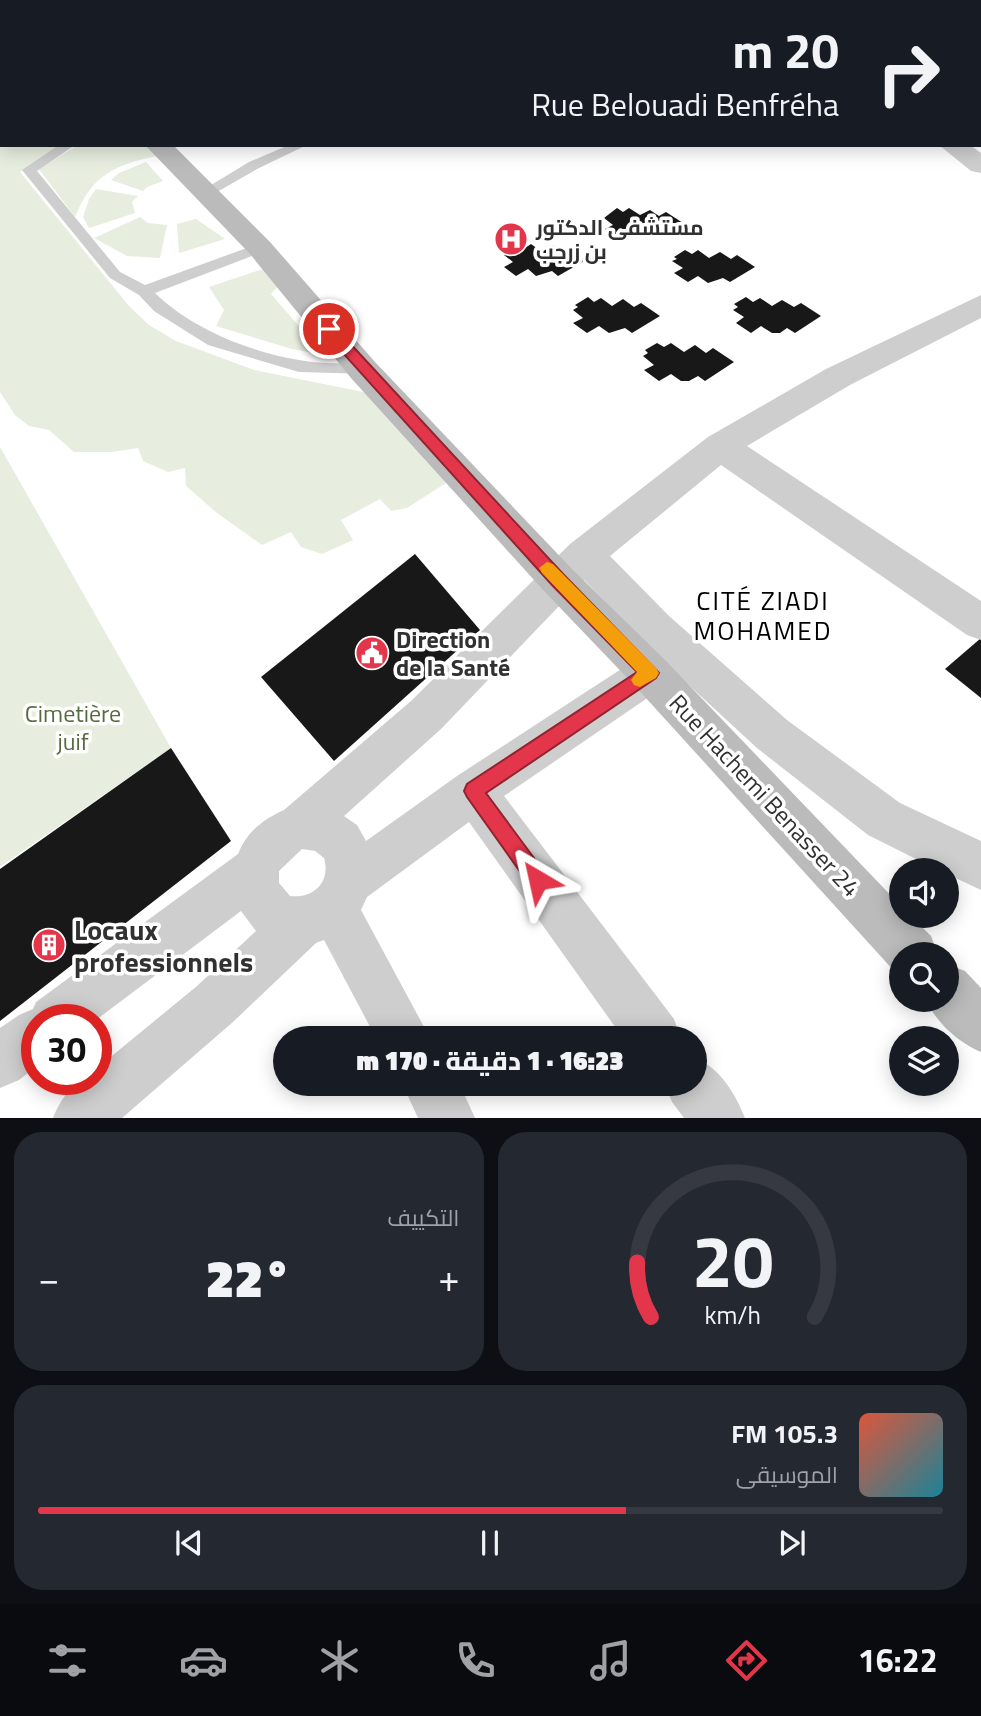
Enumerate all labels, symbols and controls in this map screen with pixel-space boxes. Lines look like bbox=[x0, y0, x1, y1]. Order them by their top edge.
text: 20 m bbox=[732, 12, 839, 87]
icon: right bbox=[863, 28, 954, 119]
text: Rue Belouadi Benfréha bbox=[531, 80, 839, 128]
place label: مستشفى الدكتور بن زرجب bbox=[535, 211, 704, 267]
hospital icon: مستشفى الدكتور بن زرجب bbox=[492, 220, 530, 258]
pin bbox=[299, 299, 359, 359]
icon: arrive bbox=[310, 310, 348, 348]
district label: CITÉ ZIADI MOHAMED bbox=[693, 581, 833, 650]
place label: Direction de la Santé bbox=[396, 621, 510, 685]
public building icon: Direction de la Santé bbox=[353, 634, 391, 672]
street label: Rue Hachemi Benasser 24 bbox=[661, 685, 869, 905]
park label: Cimetière juif bbox=[25, 695, 121, 759]
position arrow bbox=[501, 843, 575, 917]
map controls bbox=[889, 858, 959, 1096]
button: sound bbox=[889, 858, 959, 928]
place label: Locaux professionnels bbox=[74, 908, 253, 983]
building icon: Locaux professionnels bbox=[30, 926, 68, 964]
button: search bbox=[889, 942, 959, 1012]
speed limit sign: 30 bbox=[21, 1004, 112, 1095]
button: layers bbox=[889, 1026, 959, 1096]
text: 16:23 · 1 دقيقة · 170 m bbox=[356, 1041, 624, 1080]
text: التكييف bbox=[387, 1200, 460, 1235]
text: 20 bbox=[691, 1206, 773, 1316]
text: 22° bbox=[206, 1238, 292, 1317]
text: − bbox=[38, 1249, 59, 1307]
text: + bbox=[438, 1249, 460, 1307]
text: km/h bbox=[704, 1296, 761, 1334]
text: 105.3 FM bbox=[731, 1414, 838, 1453]
text: الموسيقى bbox=[736, 1457, 838, 1492]
icon: previous bbox=[170, 1524, 208, 1562]
icon: pause bbox=[471, 1524, 509, 1562]
icon: next bbox=[773, 1524, 811, 1562]
icon: filters bbox=[43, 1636, 92, 1685]
icon: car bbox=[179, 1636, 228, 1685]
icon: climate bbox=[315, 1636, 364, 1685]
icon: phone bbox=[451, 1636, 500, 1685]
icon: music bbox=[586, 1636, 635, 1685]
icon: directions bbox=[722, 1636, 771, 1685]
text: 16:22 bbox=[858, 1636, 938, 1684]

